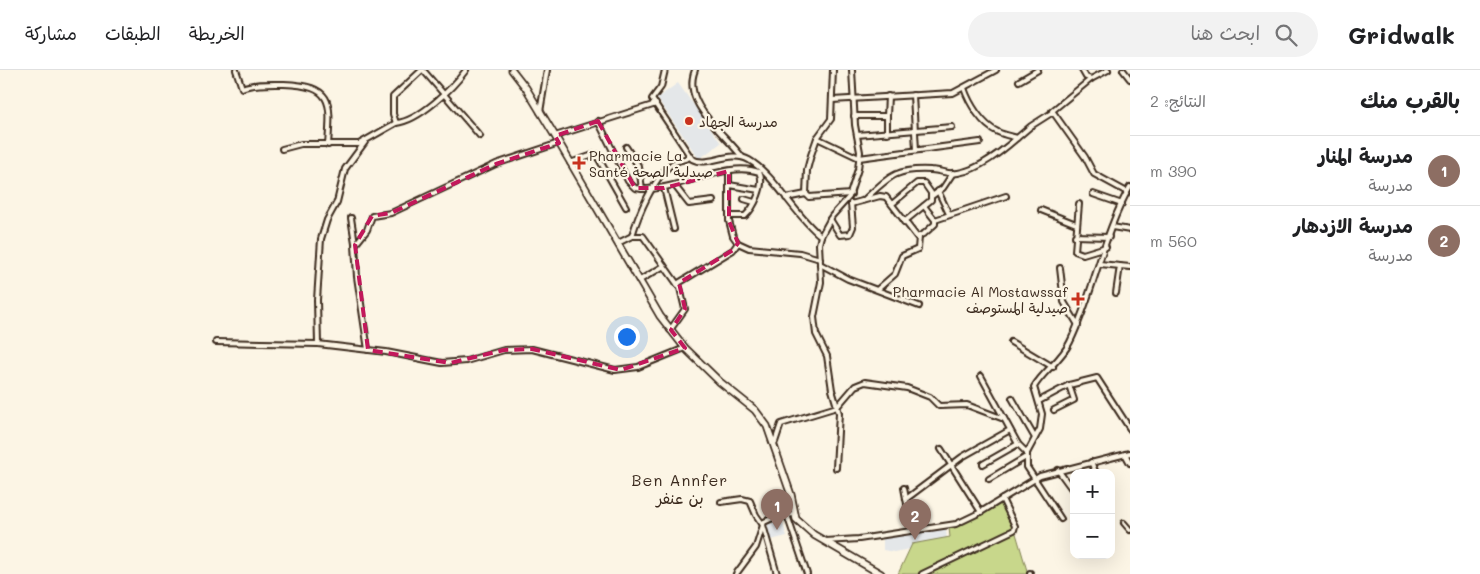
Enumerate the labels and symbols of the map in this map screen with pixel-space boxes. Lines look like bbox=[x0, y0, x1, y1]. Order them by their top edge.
place label: مدرسة الجهاد bbox=[699, 112, 778, 131]
marker: مدرسة الجهاد bbox=[683, 115, 695, 127]
place label: Pharmacie La Santé صيدلية الصحة bbox=[589, 146, 713, 181]
marker: Pharmacie La Santé صيدلية الصحة bbox=[573, 157, 585, 169]
place label: Pharmacie Al Mostawssaf صيدلية المستوصف bbox=[893, 282, 1069, 317]
marker: Pharmacie Al Mostawssaf صيدلية المستوصف bbox=[1072, 293, 1084, 305]
your location bbox=[614, 324, 640, 350]
district label: Ben Annfer بن عنفر bbox=[632, 469, 728, 508]
pin: 1 bbox=[761, 489, 793, 530]
pin: 2 bbox=[899, 499, 931, 540]

